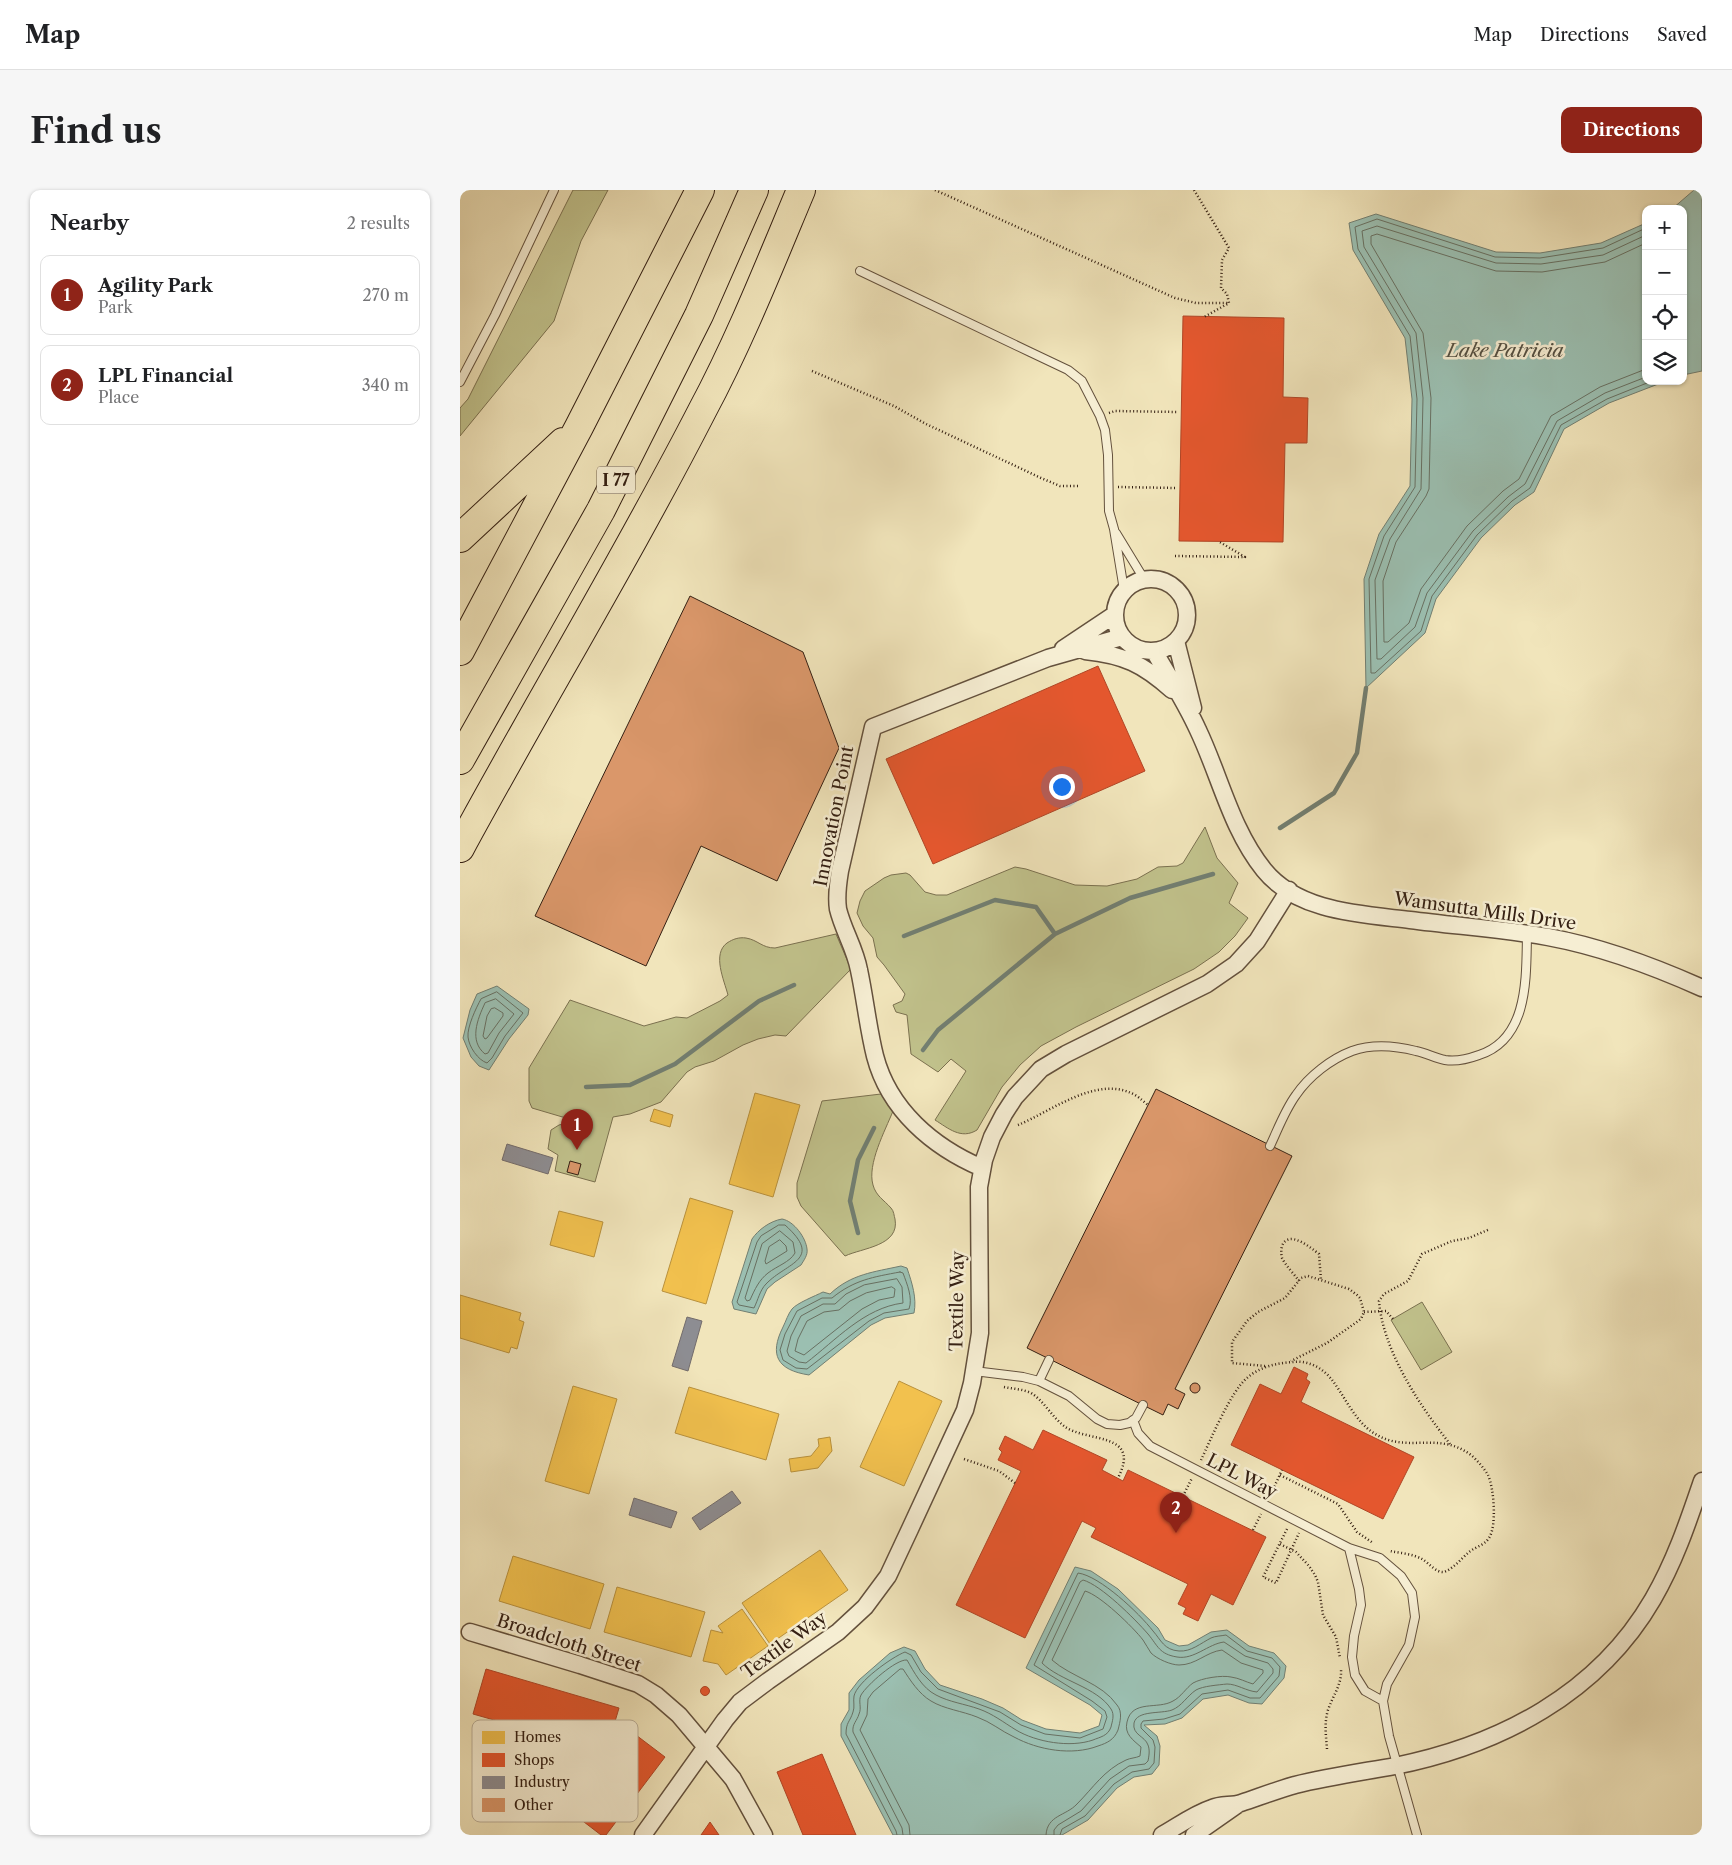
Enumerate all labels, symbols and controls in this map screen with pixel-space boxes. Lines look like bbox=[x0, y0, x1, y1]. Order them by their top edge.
text: Map bbox=[25, 20, 80, 49]
text: Map bbox=[1473, 24, 1512, 46]
text: Directions bbox=[1540, 24, 1629, 46]
text: Saved bbox=[1657, 24, 1707, 46]
button: Directions bbox=[1561, 107, 1702, 153]
text: Find us bbox=[30, 109, 162, 152]
map controls bbox=[1642, 205, 1687, 385]
button: + bbox=[1642, 205, 1687, 250]
text: Nearby bbox=[50, 210, 129, 235]
text: 2 results bbox=[347, 213, 410, 233]
button: − bbox=[1642, 250, 1687, 295]
text: Agility Park bbox=[98, 274, 213, 297]
text: 1 bbox=[63, 285, 71, 305]
text: 270 m bbox=[363, 285, 409, 305]
button: locate bbox=[1642, 295, 1687, 340]
text: Park bbox=[98, 297, 133, 317]
water label: Lake Patricia bbox=[1444, 339, 1564, 362]
button: layers bbox=[1642, 340, 1687, 385]
text: LPL Financial bbox=[98, 364, 233, 387]
text: 2 bbox=[62, 375, 72, 395]
text: 340 m bbox=[362, 375, 409, 395]
text: Place bbox=[98, 387, 139, 407]
road number: I 77 bbox=[597, 466, 635, 494]
street label: Innovation Point bbox=[810, 743, 859, 888]
your location bbox=[1049, 774, 1075, 800]
street label: Wamsutta Mills Drive bbox=[1391, 887, 1578, 935]
pin: 1 bbox=[561, 1109, 593, 1150]
street label: Textile Way bbox=[945, 1250, 969, 1351]
street label: LPL Way bbox=[1203, 1449, 1282, 1504]
pin: 2 bbox=[1160, 1492, 1192, 1533]
street label: Textile Way bbox=[737, 1606, 832, 1683]
street label: Broadcloth Street bbox=[494, 1609, 645, 1677]
legend bbox=[472, 1720, 638, 1822]
text: Homes bbox=[514, 1728, 561, 1746]
text: Shops bbox=[514, 1751, 554, 1769]
text: Industry bbox=[514, 1773, 570, 1791]
text: Other bbox=[514, 1796, 553, 1814]

